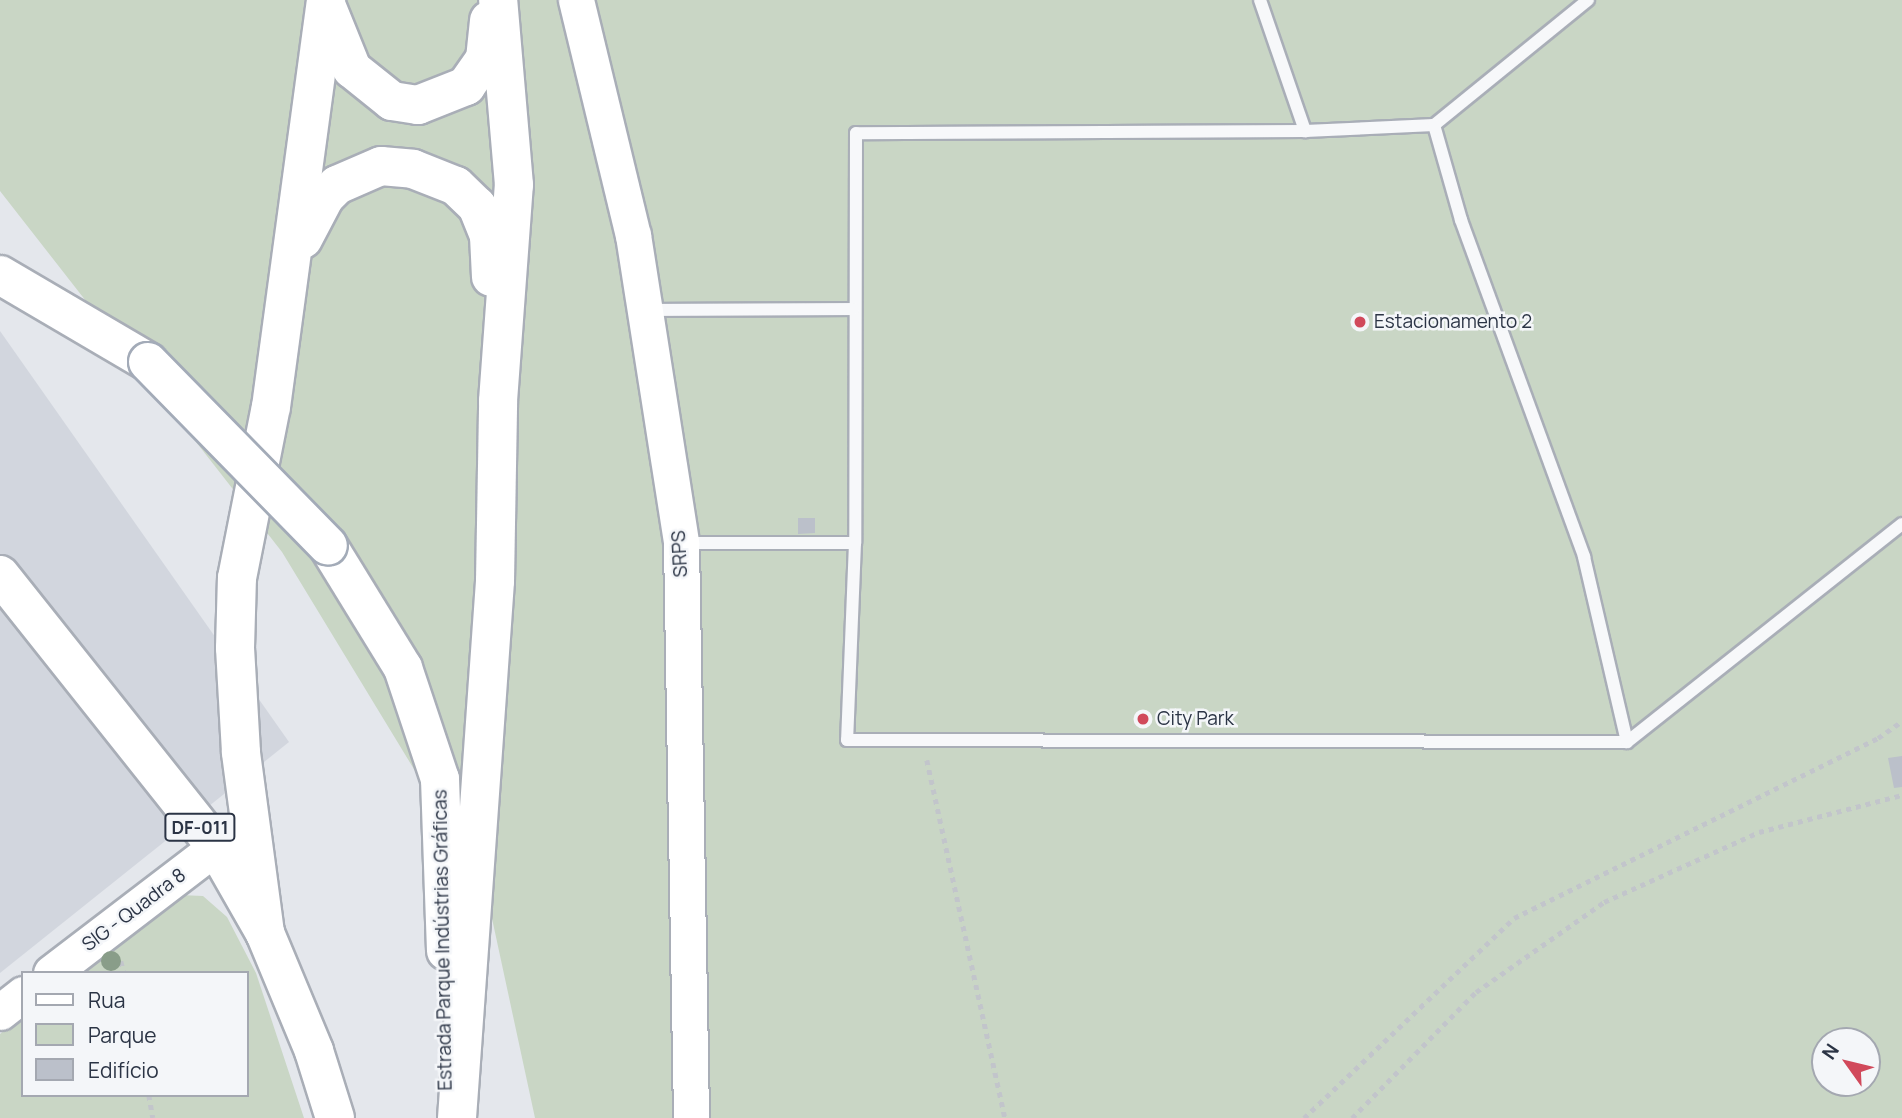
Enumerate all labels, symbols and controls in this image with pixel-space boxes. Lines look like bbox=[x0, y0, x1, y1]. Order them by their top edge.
place label: Estacionamento 2 bbox=[1374, 311, 1532, 333]
marker: Estacionamento 2 bbox=[1352, 314, 1368, 330]
street label: SRPS bbox=[667, 530, 693, 578]
place label: City Park bbox=[1157, 708, 1234, 730]
marker: City Park bbox=[1135, 711, 1151, 727]
street label: Estrada Parque Indústrias Gráficas bbox=[429, 789, 457, 1091]
road number: DF-011 bbox=[163, 812, 237, 842]
street label: SIG - Quadra 8 bbox=[78, 864, 190, 956]
legend bbox=[21, 971, 248, 1097]
text: Rua bbox=[88, 986, 125, 1014]
text: Parque bbox=[88, 1021, 157, 1049]
north arrow bbox=[1811, 1027, 1881, 1097]
text: N bbox=[1816, 1038, 1845, 1064]
text: Edifício bbox=[88, 1056, 159, 1084]

